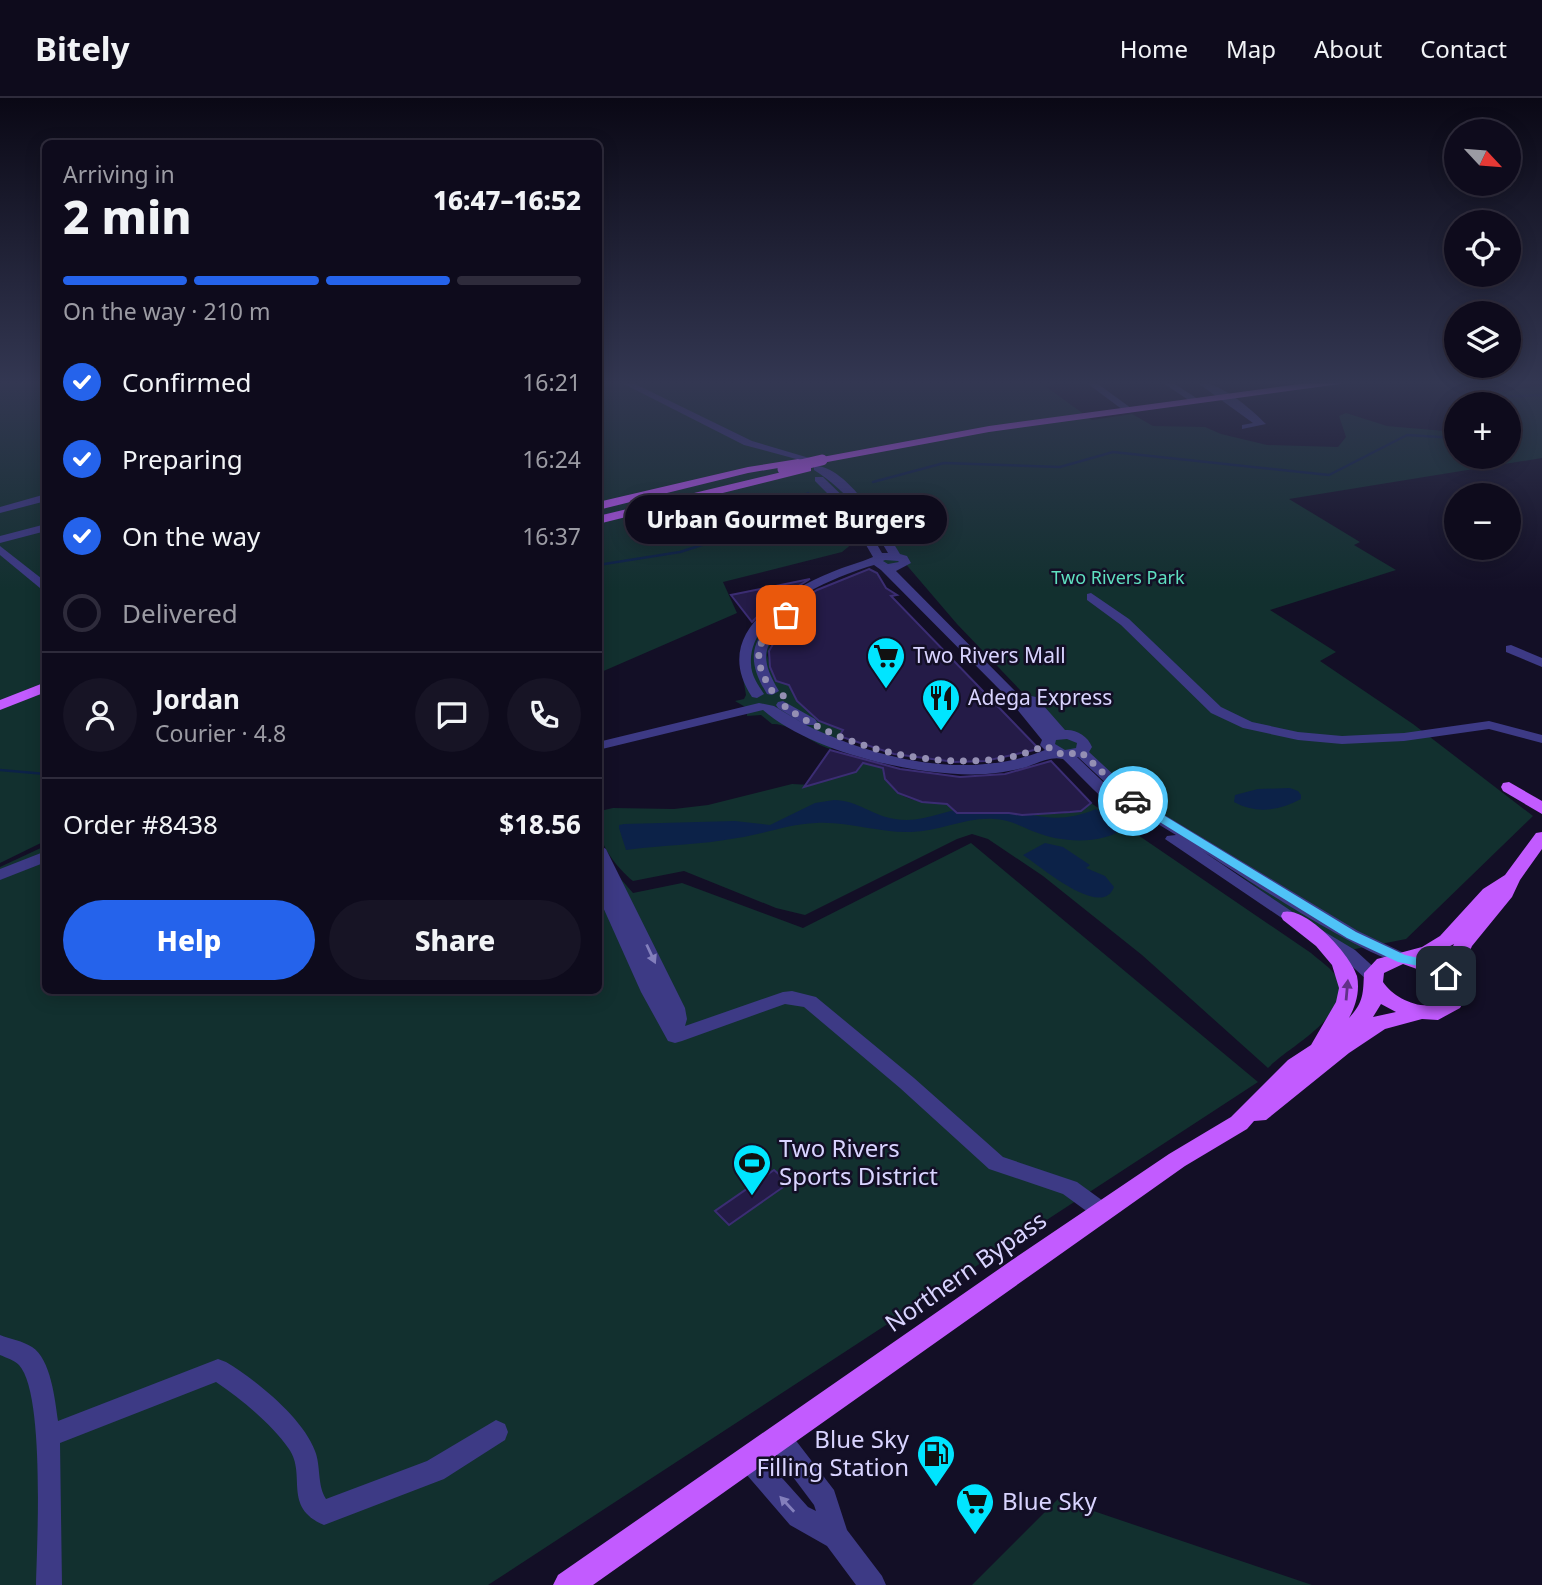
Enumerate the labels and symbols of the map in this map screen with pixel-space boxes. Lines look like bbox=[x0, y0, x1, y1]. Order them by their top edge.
north arrow bbox=[1444, 119, 1521, 196]
callout: Urban Gourmet Burgers bbox=[625, 496, 947, 545]
park label: Two Rivers Park bbox=[1051, 565, 1185, 589]
pin bbox=[756, 585, 816, 645]
supermarket icon: Two Rivers Mall bbox=[865, 635, 907, 690]
place label: Two Rivers Mall bbox=[913, 641, 1066, 669]
restaurant icon: Adega Express bbox=[920, 677, 962, 732]
place label: Adega Express bbox=[968, 683, 1112, 711]
courier bbox=[1098, 766, 1168, 836]
one-way arrow bbox=[645, 944, 656, 964]
pin bbox=[1416, 946, 1476, 1006]
one-way arrow bbox=[1342, 979, 1353, 1001]
place label: Two Rivers Sports District bbox=[779, 1131, 938, 1192]
sports icon: Two Rivers Sports District bbox=[731, 1142, 773, 1197]
street label: Northern Bypass bbox=[878, 1203, 1052, 1339]
place label: Blue Sky Filling Station bbox=[756, 1422, 910, 1483]
fuel station icon: Blue Sky Filling Station bbox=[915, 1433, 957, 1488]
supermarket icon: Blue Sky bbox=[954, 1481, 996, 1536]
place label: Blue Sky bbox=[1002, 1484, 1097, 1517]
one-way arrow bbox=[780, 1496, 796, 1513]

